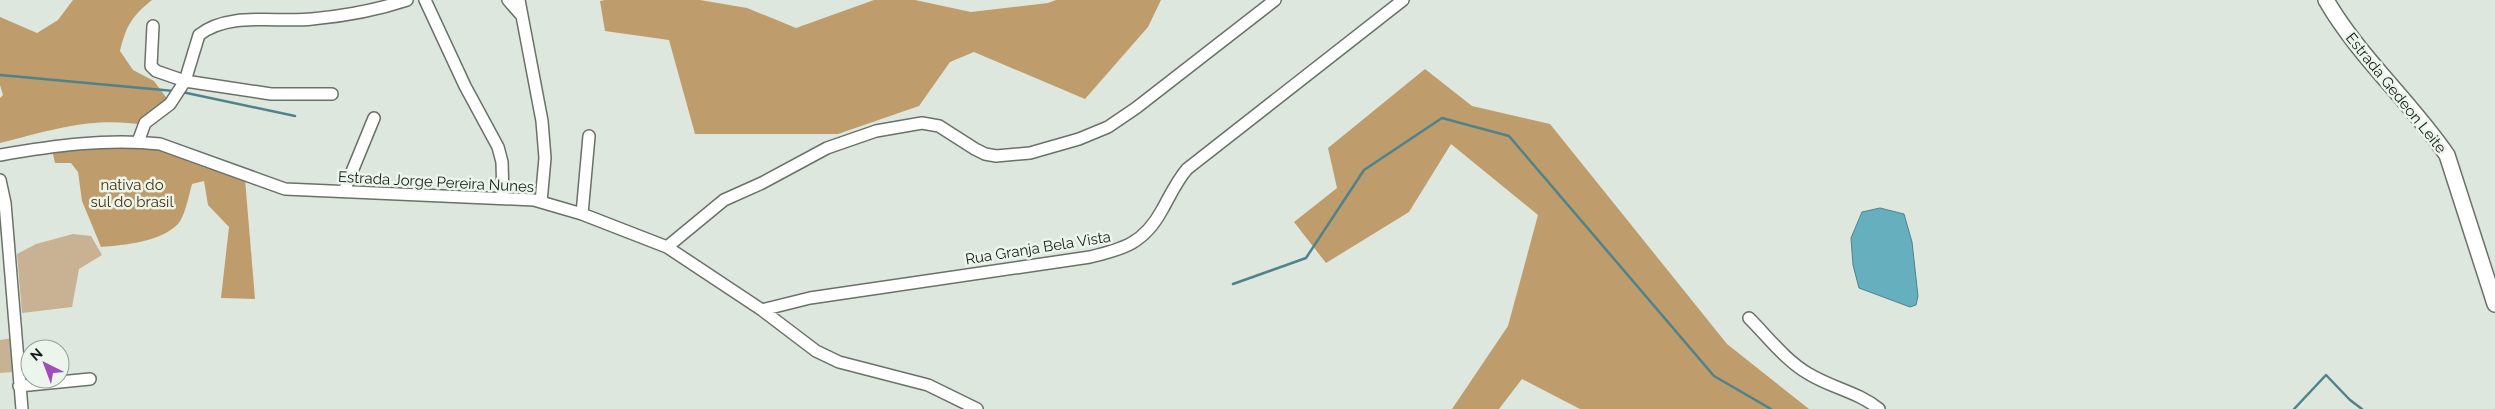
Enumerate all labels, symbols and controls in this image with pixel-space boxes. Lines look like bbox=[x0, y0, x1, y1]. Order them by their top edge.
street label: Estrada Gedeon Leite bbox=[2342, 29, 2450, 157]
street label: Estrada Jorge Pereira Nunes bbox=[338, 168, 534, 196]
park label: nativa do sul do brasil bbox=[91, 176, 174, 211]
street label: Rua Granja Bela Vista bbox=[964, 228, 1112, 268]
north arrow bbox=[20, 339, 70, 389]
text: N bbox=[27, 345, 46, 364]

